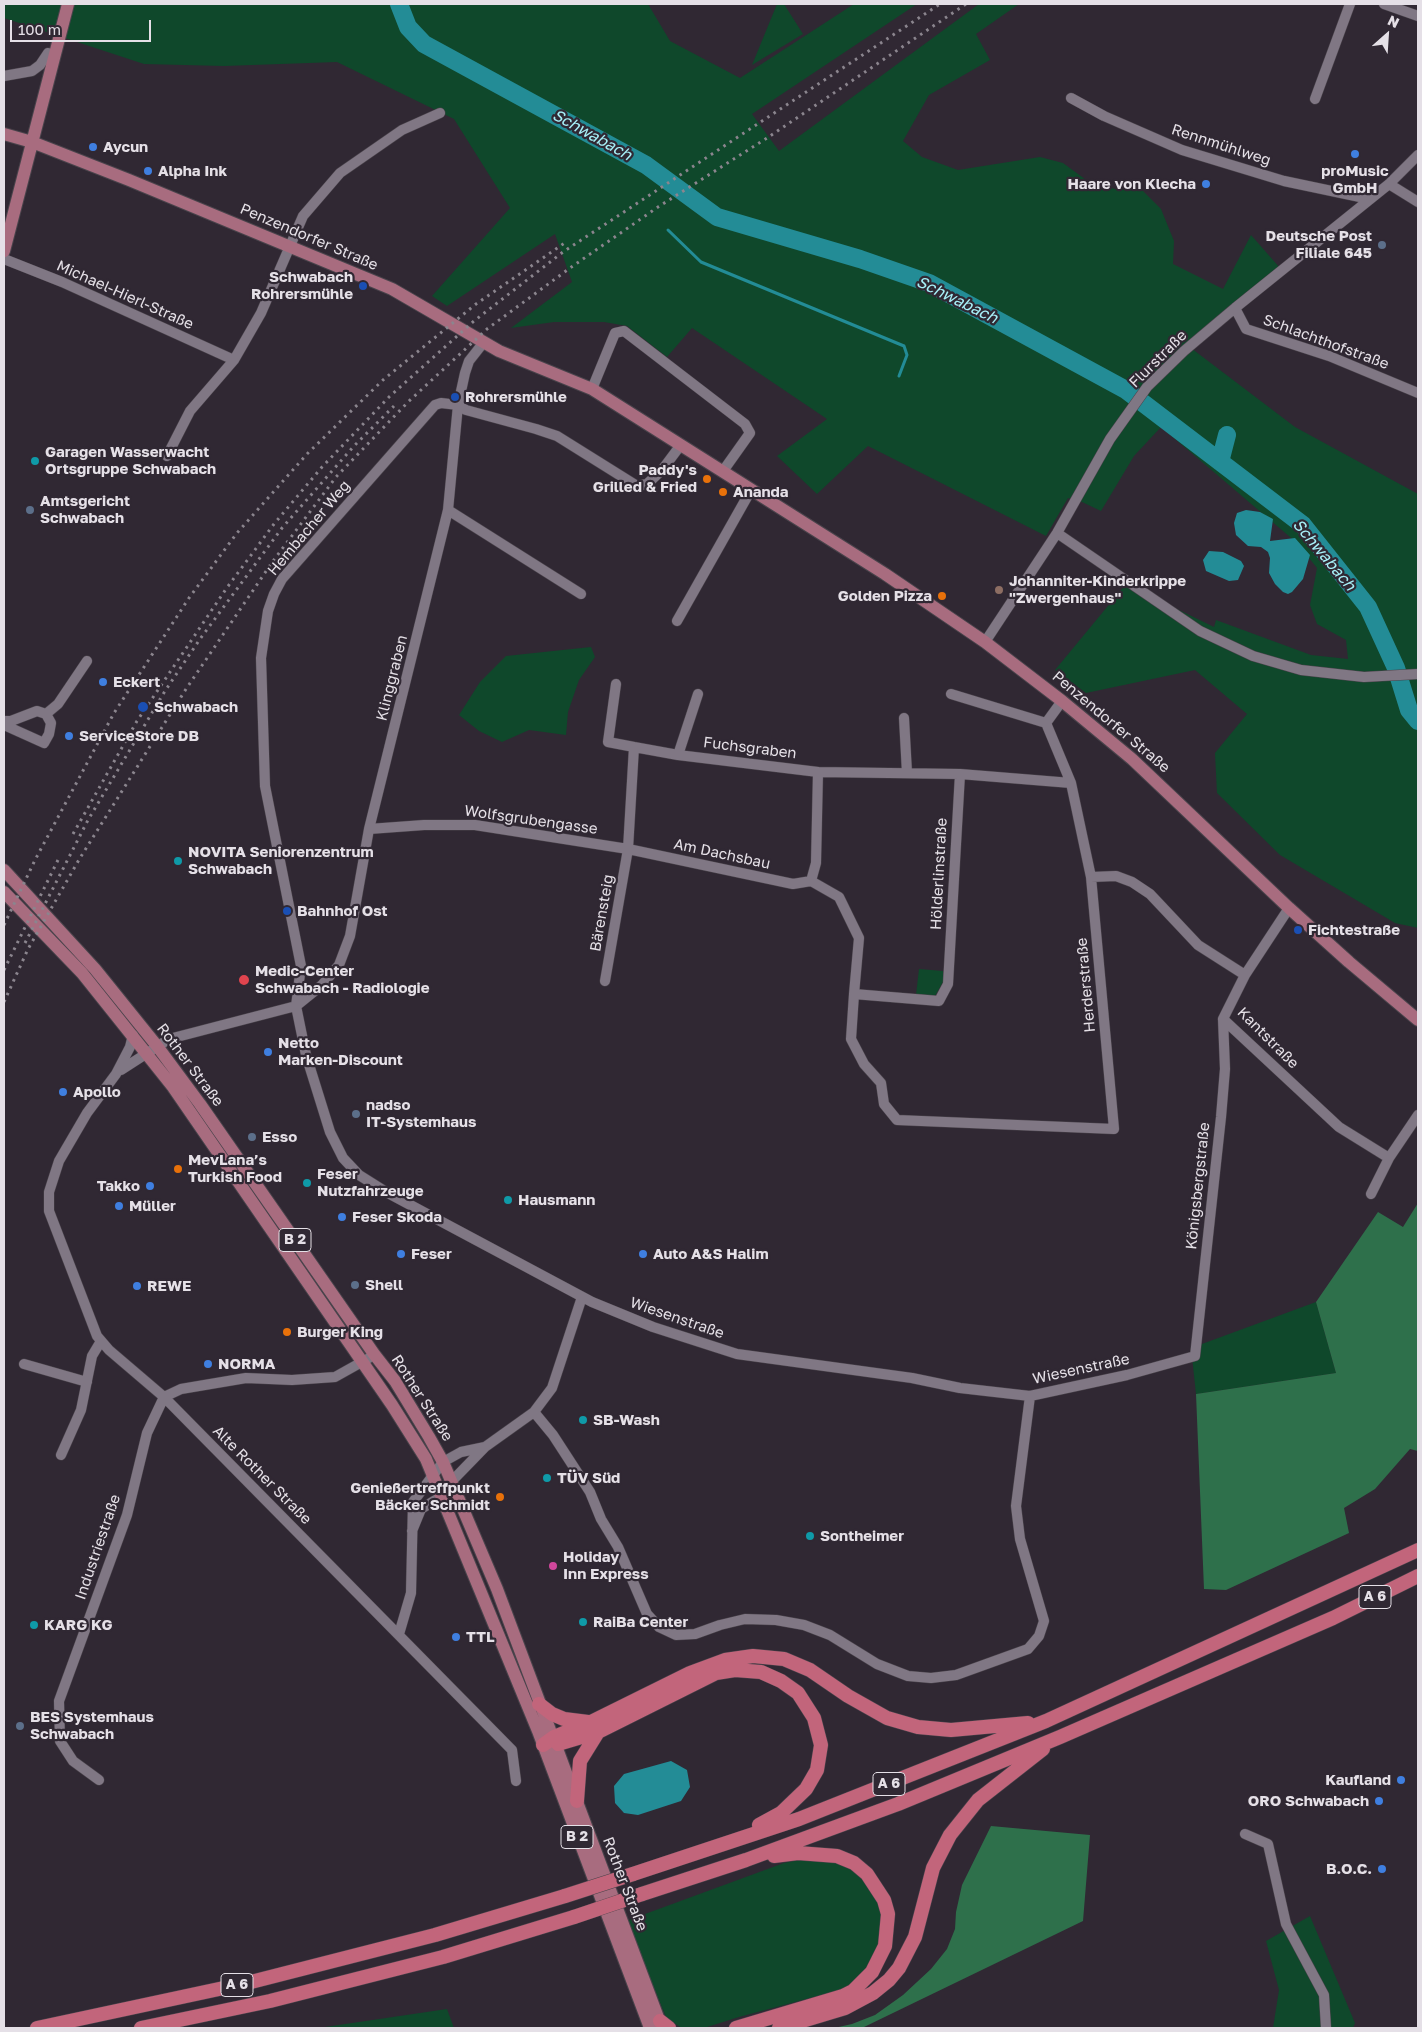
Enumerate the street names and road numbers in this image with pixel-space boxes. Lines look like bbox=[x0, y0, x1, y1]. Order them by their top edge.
street label: Rennmühlweg bbox=[1169, 120, 1273, 170]
street label: Penzendorfer Straße bbox=[237, 200, 381, 274]
street label: Michael-Hierl-Straße bbox=[54, 257, 196, 333]
street label: Schlachthofstraße bbox=[1261, 311, 1391, 373]
street label: Flurstraße bbox=[1125, 326, 1191, 392]
street label: Hembacher Weg bbox=[264, 477, 354, 579]
street label: Klinggraben bbox=[373, 633, 411, 723]
street label: Penzendorfer Straße bbox=[1049, 668, 1173, 776]
street label: Fuchsgraben bbox=[702, 733, 798, 763]
street label: Wolfsgrubengasse bbox=[463, 802, 599, 838]
street label: Hölderlinstraße bbox=[927, 817, 951, 931]
street label: Am Dachsbau bbox=[672, 835, 772, 873]
street label: Bärensteig bbox=[586, 873, 618, 953]
street label: Herderstraße bbox=[1073, 937, 1099, 1033]
street label: Kantstraße bbox=[1234, 1004, 1302, 1072]
street label: Rother Straße bbox=[153, 1020, 227, 1110]
street label: Königsbergstraße bbox=[1182, 1121, 1214, 1251]
road number: B 2 bbox=[279, 1228, 311, 1252]
street label: Wiesenstraße bbox=[627, 1293, 727, 1343]
street label: Wiesenstraße bbox=[1031, 1350, 1131, 1388]
street label: Rother Straße bbox=[387, 1351, 457, 1445]
street label: Alte Rother Straße bbox=[209, 1422, 315, 1528]
street label: Industriestraße bbox=[72, 1492, 124, 1602]
road number: A 6 bbox=[1359, 1585, 1391, 1608]
road number: A 6 bbox=[873, 1772, 905, 1796]
road number: B 2 bbox=[561, 1825, 593, 1848]
street label: Rother Straße bbox=[599, 1834, 651, 1934]
road number: A 6 bbox=[221, 1974, 253, 1996]

